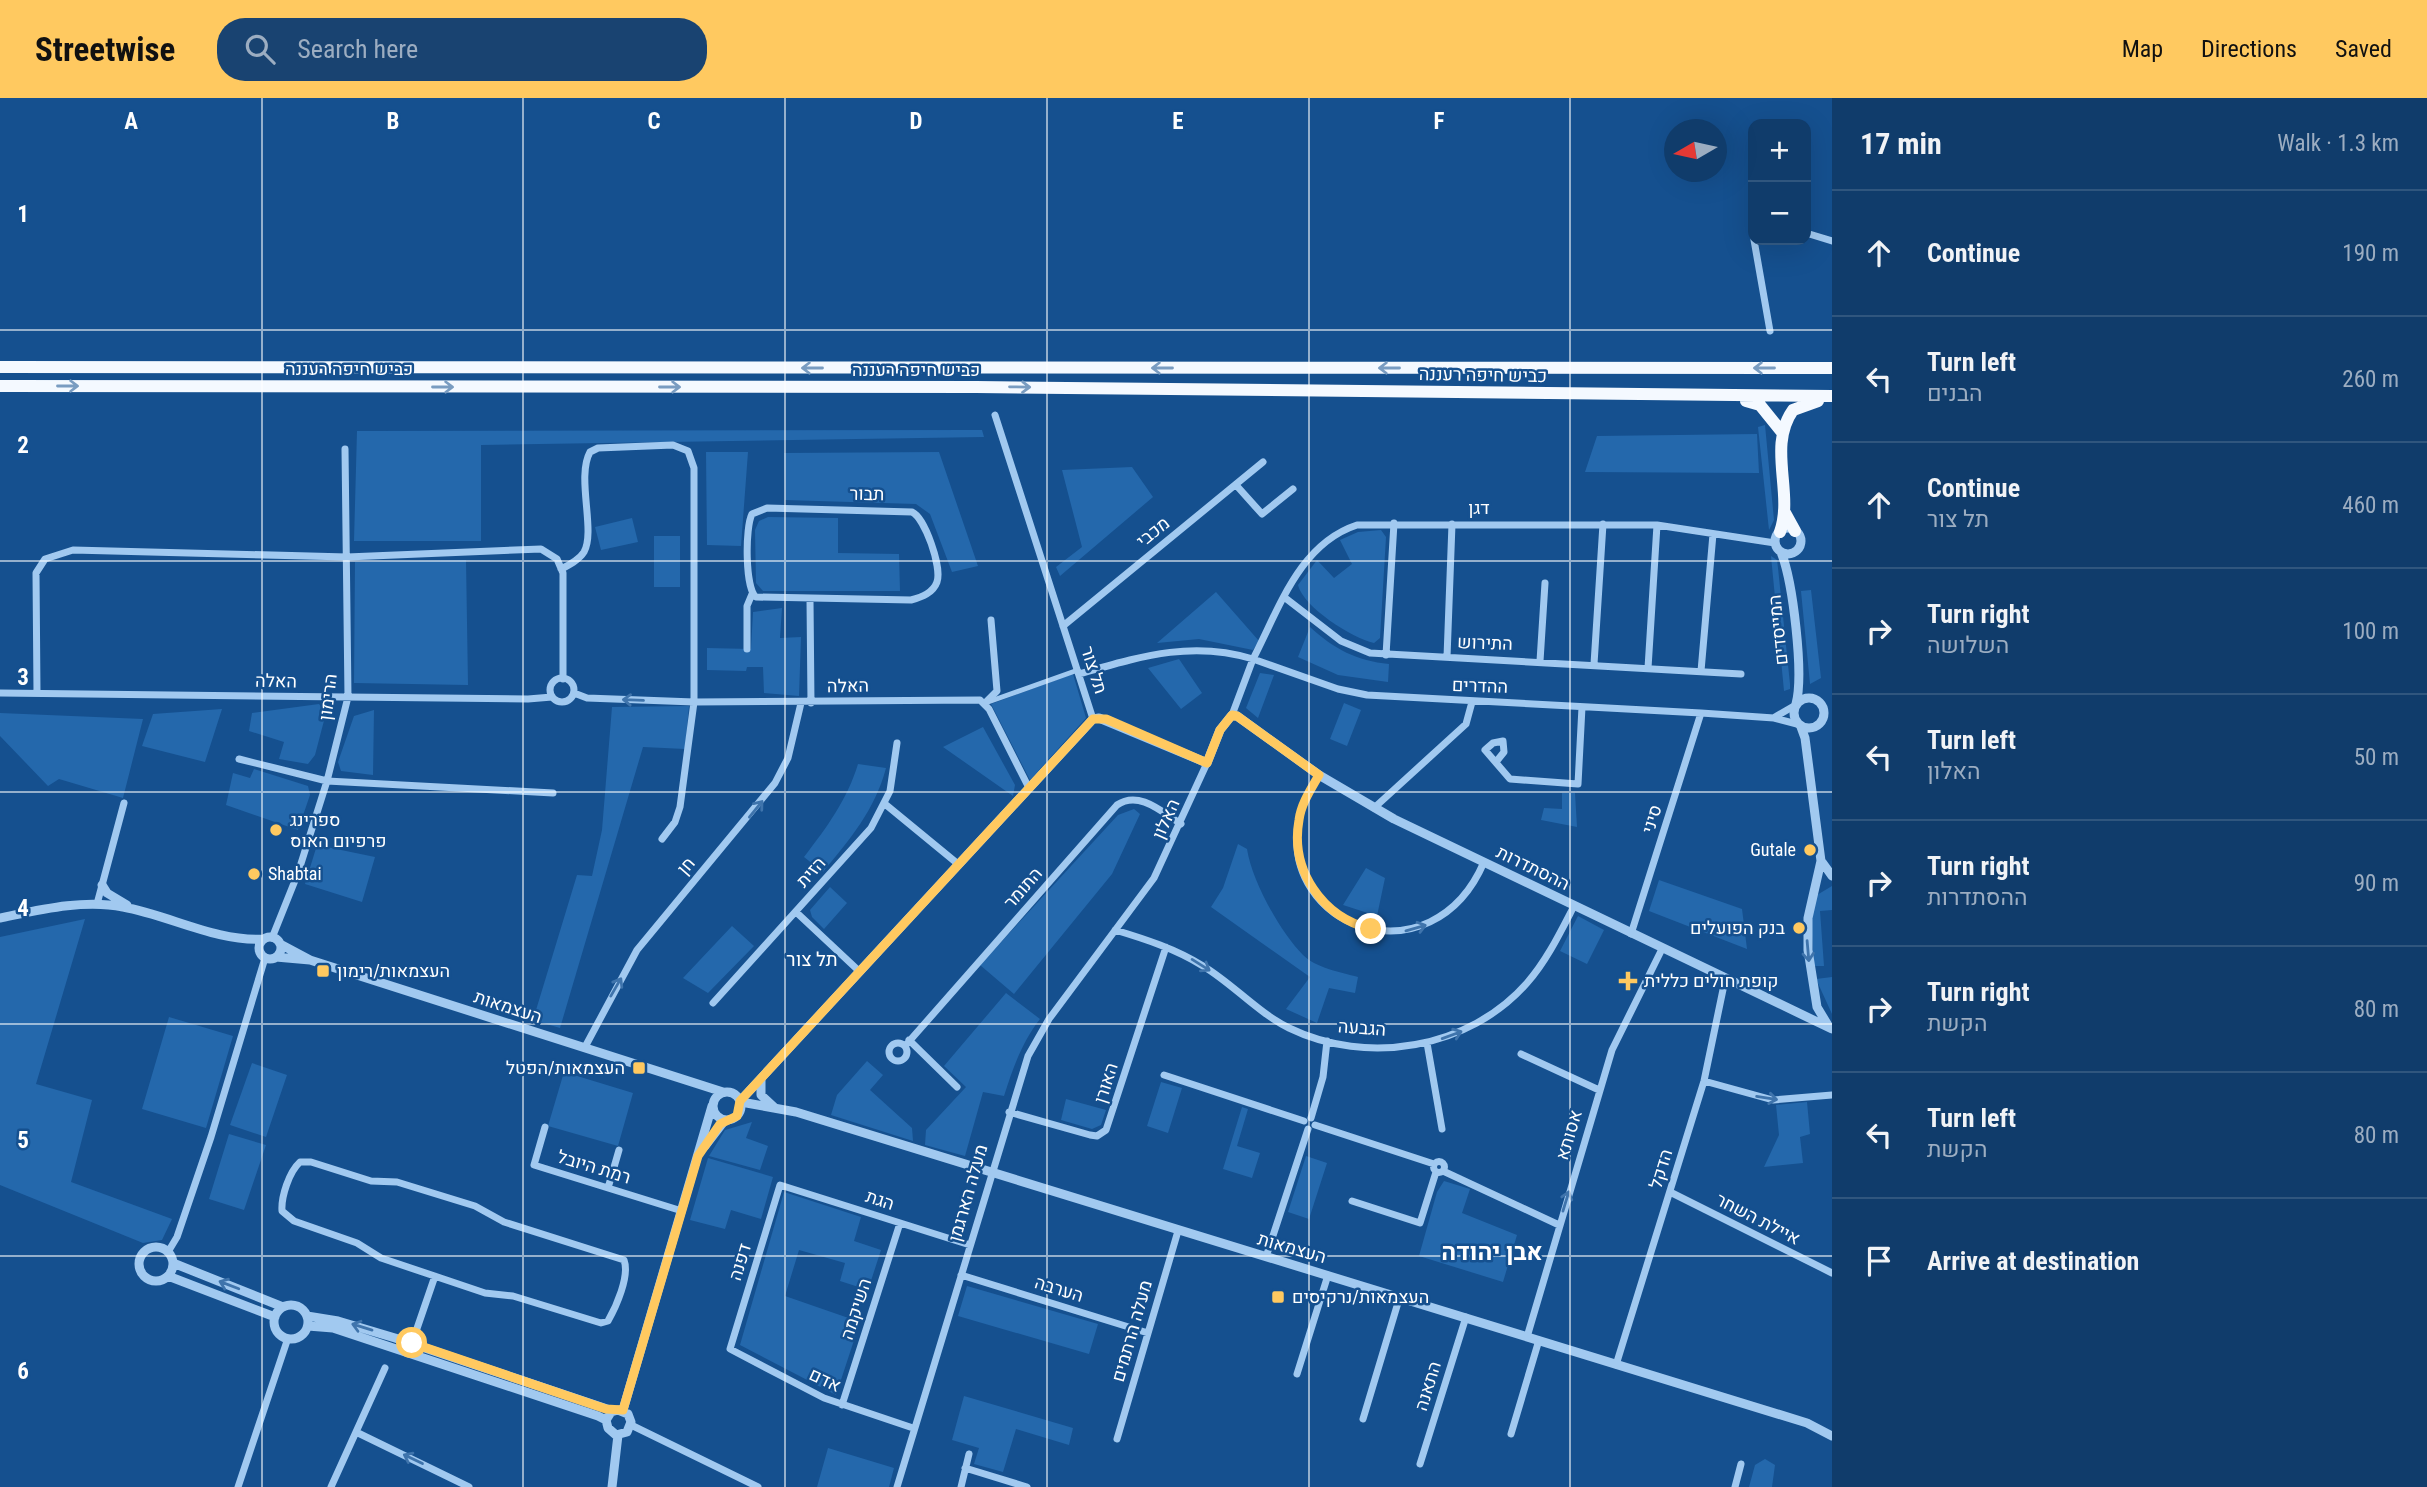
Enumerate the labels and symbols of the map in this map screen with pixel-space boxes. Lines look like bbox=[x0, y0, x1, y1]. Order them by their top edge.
text: A bbox=[124, 108, 138, 135]
text: B bbox=[387, 108, 399, 135]
text: C bbox=[647, 108, 661, 135]
text: D bbox=[910, 108, 923, 135]
text: E bbox=[1172, 108, 1184, 135]
text: F bbox=[1434, 108, 1445, 135]
north arrow bbox=[1664, 119, 1727, 182]
text: 1 bbox=[17, 201, 29, 228]
street label: כביש חיפה רעננה bbox=[285, 358, 413, 379]
street label: כביש חיפה רעננה bbox=[852, 359, 980, 380]
one-way arrow bbox=[801, 361, 824, 375]
one-way arrow bbox=[1151, 361, 1174, 375]
one-way arrow bbox=[1378, 361, 1401, 375]
one-way arrow bbox=[1753, 361, 1776, 375]
street label: כביש חיפה רעננה bbox=[1419, 363, 1547, 386]
one-way arrow bbox=[56, 379, 79, 393]
one-way arrow bbox=[431, 380, 454, 394]
one-way arrow bbox=[658, 380, 681, 394]
one-way arrow bbox=[1008, 381, 1031, 394]
text: 2 bbox=[17, 432, 29, 459]
street label: תבור bbox=[849, 483, 885, 504]
street label: דגן bbox=[1468, 497, 1490, 518]
street label: מכבי bbox=[1132, 512, 1173, 551]
street label: המייסדים bbox=[1763, 594, 1792, 666]
street label: התירוש bbox=[1457, 631, 1513, 654]
street label: תל צור bbox=[1077, 643, 1112, 696]
text: 3 bbox=[17, 664, 29, 691]
street label: האלה bbox=[255, 670, 297, 691]
street label: הרימון bbox=[314, 672, 341, 721]
street label: ההדרים bbox=[1452, 674, 1508, 697]
street label: האלה bbox=[827, 675, 869, 696]
one-way arrow bbox=[622, 693, 645, 706]
street label: האלון bbox=[1147, 795, 1184, 842]
one-way arrow bbox=[749, 800, 764, 818]
street label: סיני bbox=[1637, 802, 1666, 836]
place label: ספרינג פרפיום האוס bbox=[290, 809, 387, 851]
marker: ספרינג פרפיום האוס bbox=[268, 822, 284, 838]
place label: Gutale bbox=[1750, 839, 1796, 860]
street label: ההסתדרות bbox=[1493, 841, 1573, 894]
marker: Gutale bbox=[1802, 842, 1818, 858]
street label: הזית bbox=[792, 852, 830, 891]
street label: חן bbox=[672, 853, 699, 879]
place label: Shabtai bbox=[268, 863, 322, 884]
street label: התומר bbox=[999, 863, 1046, 912]
marker: Shabtai bbox=[246, 866, 262, 882]
text: 4 bbox=[17, 895, 29, 922]
route end bbox=[1355, 913, 1386, 944]
place label: בנק הפועלים bbox=[1690, 917, 1786, 938]
one-way arrow bbox=[1404, 920, 1426, 933]
marker: בנק הפועלים bbox=[1791, 920, 1807, 936]
one-way arrow bbox=[1802, 939, 1815, 962]
district label: תל צור bbox=[786, 948, 838, 971]
one-way arrow bbox=[1190, 958, 1210, 972]
place label: העצמאות/רימון bbox=[337, 960, 450, 981]
marker: העצמאות/רימון bbox=[315, 963, 331, 979]
place label: קופת חולים כללית bbox=[1644, 970, 1778, 991]
marker: קופת חולים כללית bbox=[1618, 971, 1638, 991]
one-way arrow bbox=[609, 977, 623, 997]
street label: העצמאות bbox=[471, 986, 545, 1027]
street label: הגבעה bbox=[1337, 1015, 1387, 1040]
one-way arrow bbox=[1441, 1027, 1463, 1040]
place label: העצמאות/הפטל bbox=[506, 1057, 625, 1078]
marker: העצמאות/הפטל bbox=[631, 1060, 647, 1076]
street label: האורן bbox=[1089, 1060, 1122, 1106]
one-way arrow bbox=[1755, 1092, 1778, 1105]
street label: אסותא bbox=[1551, 1107, 1586, 1162]
text: 5 bbox=[17, 1127, 29, 1154]
street label: מעלה הארגמן bbox=[944, 1142, 991, 1244]
street label: רמת היובל bbox=[555, 1145, 633, 1188]
street label: הדקל bbox=[1645, 1146, 1676, 1191]
street label: הגת bbox=[863, 1185, 897, 1214]
street label: איילת השחר bbox=[1713, 1188, 1804, 1249]
one-way arrow bbox=[1561, 1190, 1574, 1212]
street label: העצמאות bbox=[1255, 1228, 1329, 1267]
district label: אבן יהודה bbox=[1441, 1238, 1543, 1266]
street label: דפנה bbox=[724, 1241, 755, 1283]
street label: הערבה bbox=[1032, 1271, 1086, 1306]
street label: השיקמה bbox=[836, 1275, 875, 1342]
one-way arrow bbox=[218, 1278, 240, 1290]
street label: מעלה הרתמים bbox=[1107, 1278, 1156, 1384]
place label: העצמאות/נרקיסים bbox=[1292, 1286, 1429, 1307]
marker: העצמאות/נרקיסים bbox=[1270, 1289, 1286, 1305]
one-way arrow bbox=[351, 1320, 373, 1333]
route start bbox=[396, 1327, 427, 1358]
text: 6 bbox=[17, 1358, 29, 1385]
street label: התאנה bbox=[1410, 1359, 1445, 1413]
street label: אדם bbox=[806, 1363, 844, 1396]
one-way arrow bbox=[403, 1452, 424, 1466]

